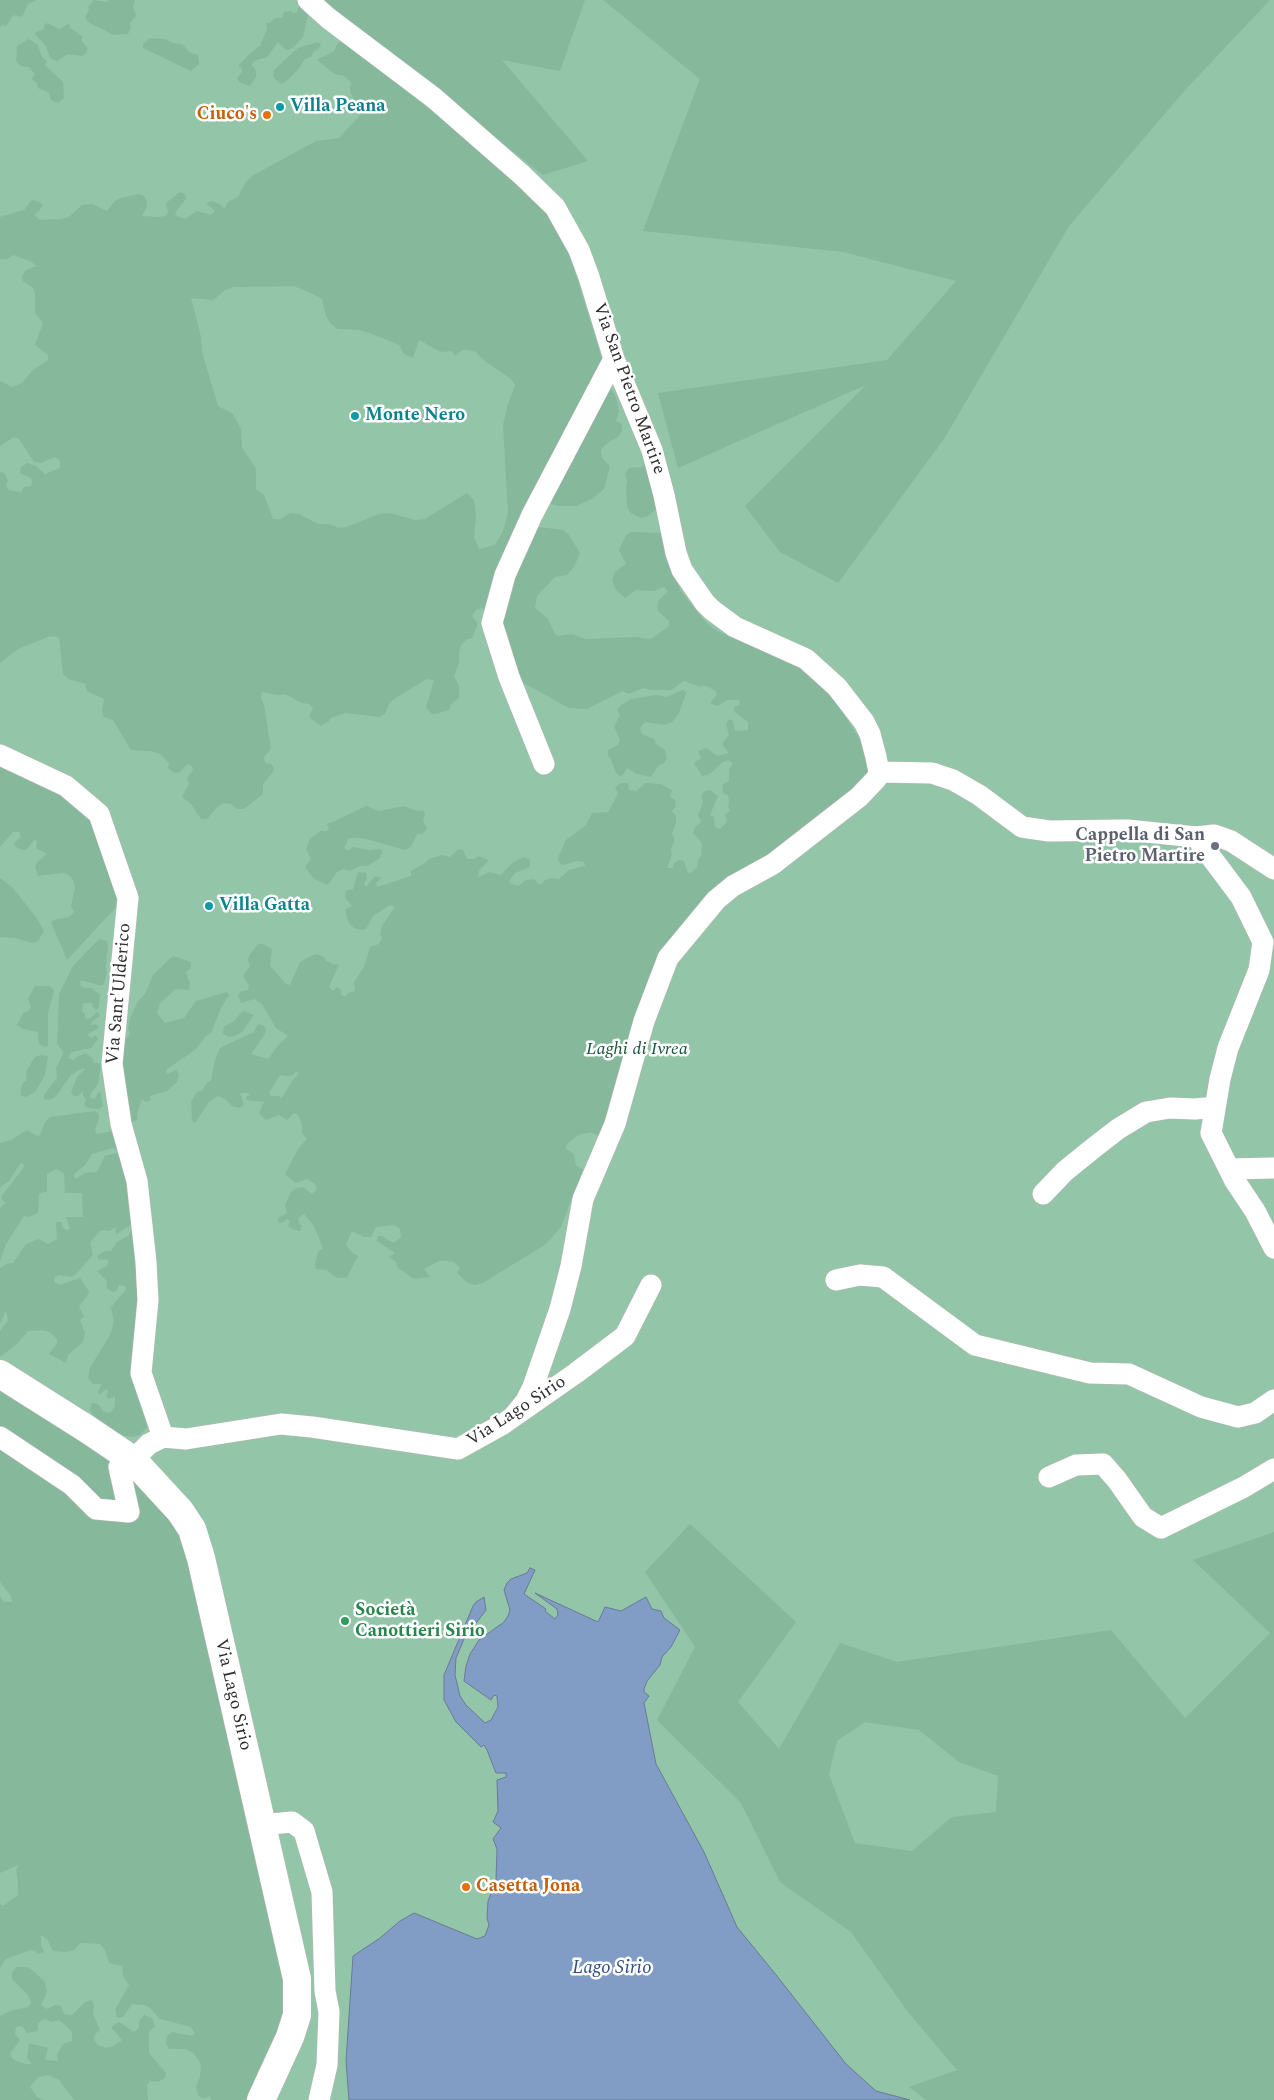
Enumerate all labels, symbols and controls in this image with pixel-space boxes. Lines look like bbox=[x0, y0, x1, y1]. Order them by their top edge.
place label: Villa Peana bbox=[290, 96, 386, 118]
marker: Villa Peana bbox=[274, 101, 286, 113]
place label: Ciuco's bbox=[197, 104, 257, 126]
marker: Ciuco's bbox=[261, 109, 273, 121]
street label: Via San Pietro Martire bbox=[587, 300, 669, 478]
place label: Monte Nero bbox=[365, 405, 465, 427]
marker: Monte Nero bbox=[349, 410, 361, 422]
place label: Cappella di San Pietro Martire bbox=[1075, 825, 1205, 868]
marker: Cappella di San Pietro Martire bbox=[1209, 840, 1221, 852]
place label: Villa Gatta bbox=[219, 895, 310, 917]
marker: Villa Gatta bbox=[203, 900, 215, 912]
street label: Via Sant'Ulderico bbox=[103, 922, 137, 1066]
park label: Laghi di Ivrea bbox=[586, 1039, 688, 1061]
street label: Via Lago Sirio bbox=[463, 1372, 571, 1452]
place label: Società Canottieri Sirio bbox=[355, 1600, 485, 1642]
marker: Società Canottieri Sirio bbox=[339, 1615, 351, 1627]
street label: Via Lago Sirio bbox=[209, 1637, 255, 1753]
place label: Casetta Jona bbox=[476, 1876, 580, 1898]
marker: Casetta Jona bbox=[460, 1881, 472, 1893]
water label: Lago Sirio bbox=[572, 1958, 652, 1980]

